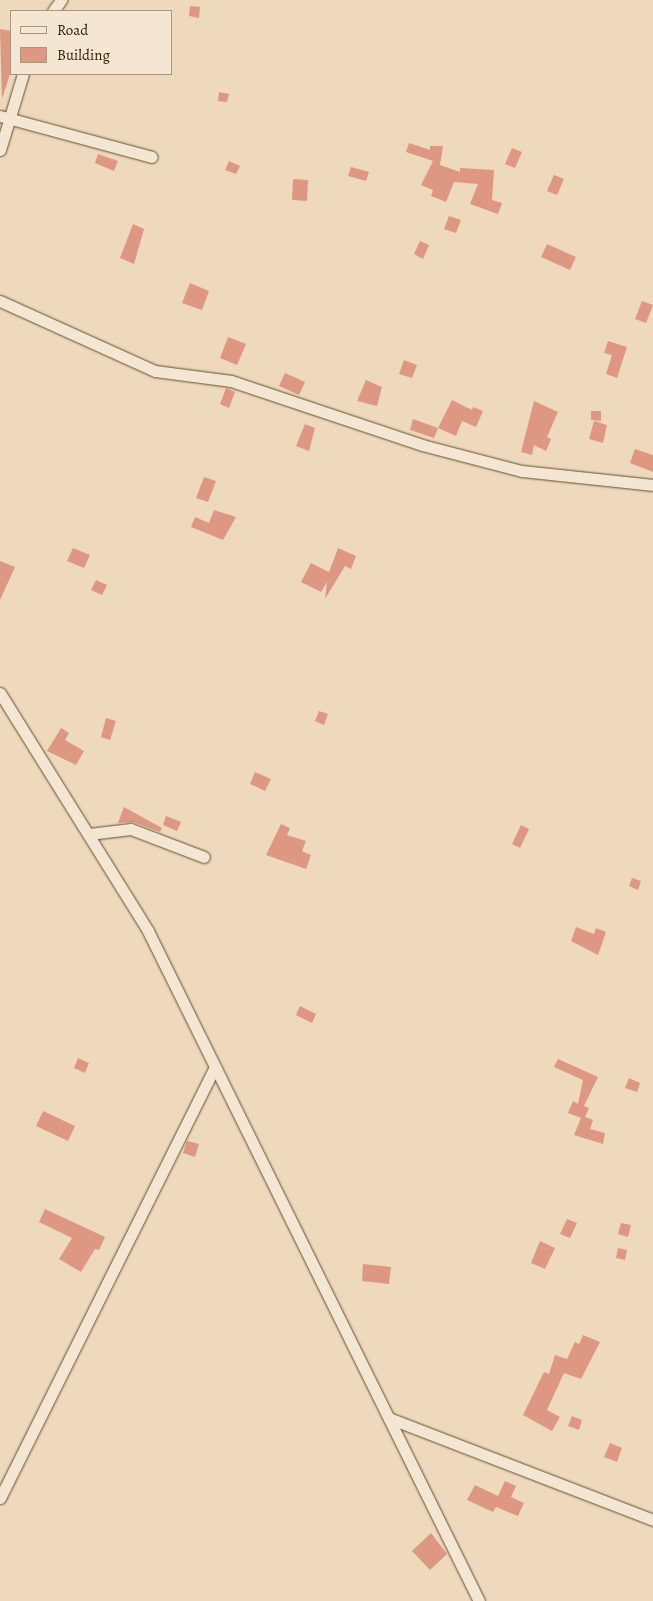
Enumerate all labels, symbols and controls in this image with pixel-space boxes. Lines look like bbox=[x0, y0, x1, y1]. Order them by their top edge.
legend bbox=[10, 10, 172, 75]
text: Road bbox=[57, 20, 88, 40]
text: Building bbox=[57, 45, 110, 65]

